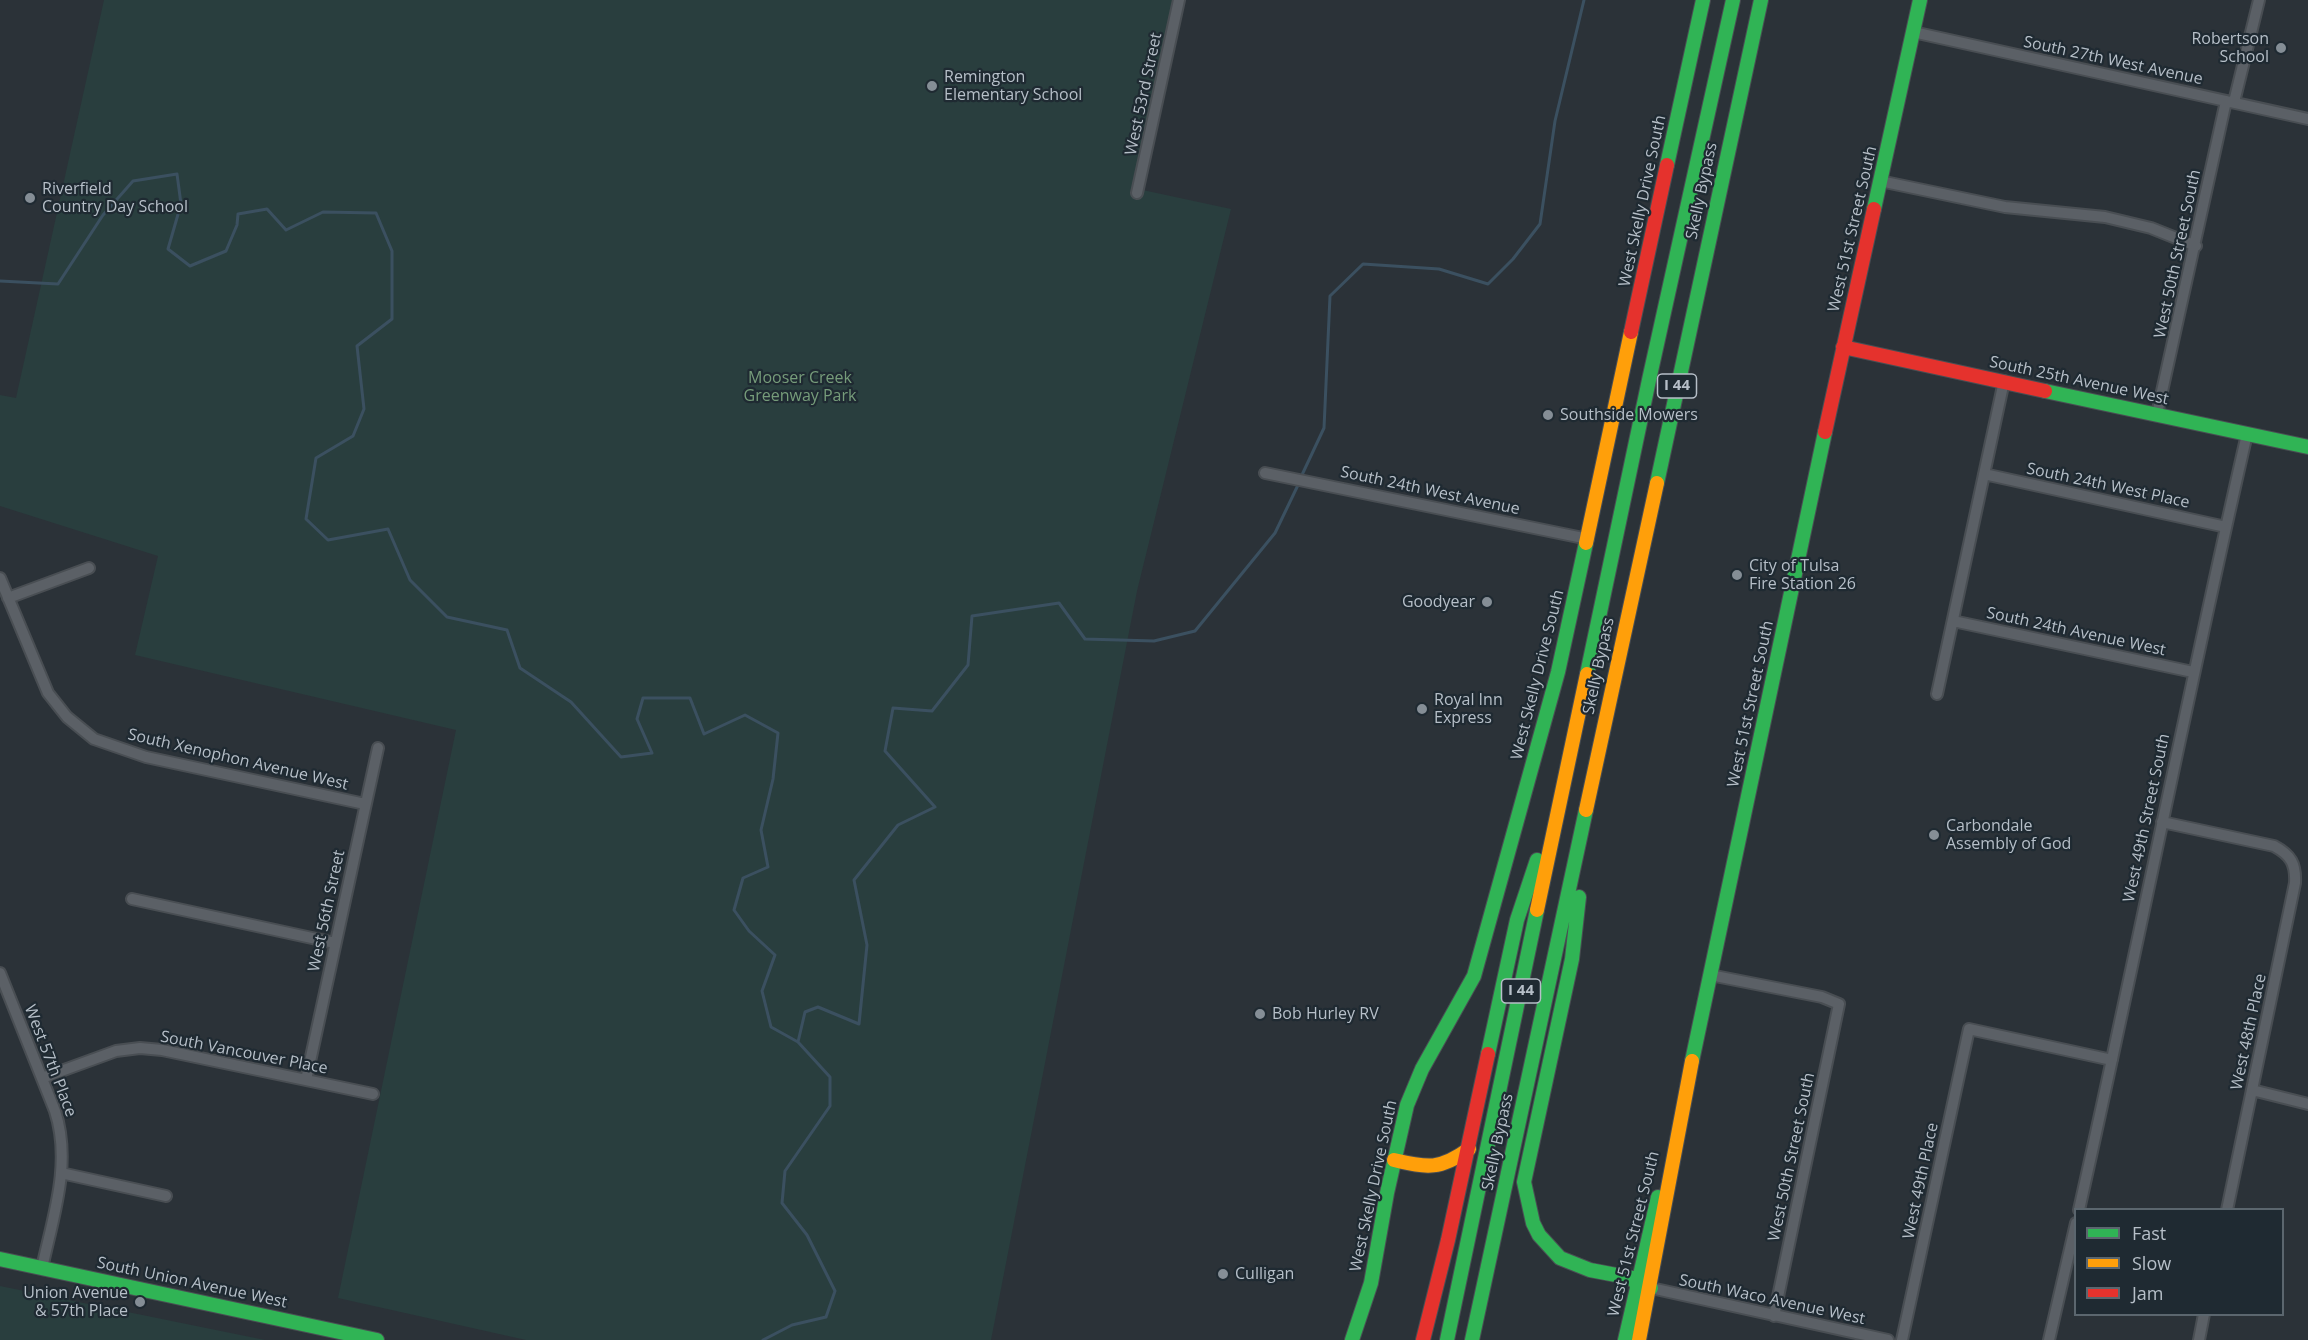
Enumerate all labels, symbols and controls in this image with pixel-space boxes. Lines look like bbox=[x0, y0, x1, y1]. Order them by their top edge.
place label: Robertson School bbox=[2191, 29, 2269, 67]
street label: West 53rd Street bbox=[1122, 31, 1166, 157]
street label: South 27th West Avenue bbox=[2022, 33, 2204, 89]
marker: Robertson School bbox=[2274, 41, 2288, 55]
place label: Remington Elementary School bbox=[944, 67, 1082, 105]
marker: Remington Elementary School bbox=[925, 79, 939, 93]
street label: West Skelly Drive South bbox=[1615, 114, 1671, 288]
street label: Skelly Bypass bbox=[1682, 141, 1722, 241]
street label: West 51st Street South bbox=[1825, 144, 1881, 314]
street label: West 50th Street South bbox=[2151, 168, 2205, 340]
place label: Riverfield Country Day School bbox=[42, 179, 188, 217]
marker: Riverfield Country Day School bbox=[23, 191, 37, 205]
street label: South 25th Avenue West bbox=[1988, 353, 2170, 409]
park label: Mooser Creek Greenway Park bbox=[744, 368, 856, 406]
road number: I 44 bbox=[1658, 374, 1696, 398]
place label: Southside Mowers bbox=[1560, 405, 1698, 425]
marker: Southside Mowers bbox=[1541, 408, 1555, 422]
street label: South 24th West Place bbox=[2025, 459, 2191, 513]
street label: South 24th West Avenue bbox=[1339, 463, 1521, 519]
place label: City of Tulsa Fire Station 26 bbox=[1749, 556, 1856, 594]
marker: City of Tulsa Fire Station 26 bbox=[1730, 568, 1744, 582]
street label: West Skelly Drive South bbox=[1508, 588, 1568, 762]
place label: Goodyear bbox=[1402, 592, 1475, 612]
marker: Goodyear bbox=[1480, 595, 1494, 609]
street label: South 24th Avenue West bbox=[1985, 604, 2167, 660]
street label: Skelly Bypass bbox=[1579, 616, 1619, 716]
street label: West 51st Street South bbox=[1724, 619, 1778, 789]
place label: Royal Inn Express bbox=[1434, 690, 1503, 728]
marker: Royal Inn Express bbox=[1415, 702, 1429, 716]
street label: South Xenophon Avenue West bbox=[126, 725, 350, 795]
street label: West 49th Street South bbox=[2120, 732, 2174, 904]
place label: Carbondale Assembly of God bbox=[1946, 816, 2071, 854]
marker: Carbondale Assembly of God bbox=[1927, 828, 1941, 842]
street label: West 56th Street bbox=[305, 848, 349, 974]
street label: West 48th Place bbox=[2227, 972, 2271, 1092]
road number: I 44 bbox=[1502, 979, 1540, 1003]
street label: West 57th Place bbox=[20, 1002, 80, 1120]
place label: Bob Hurley RV bbox=[1272, 1004, 1379, 1024]
marker: Bob Hurley RV bbox=[1253, 1007, 1267, 1021]
street label: South Vancouver Place bbox=[159, 1027, 329, 1079]
street label: West 50th Street South bbox=[1765, 1071, 1819, 1243]
street label: Skelly Bypass bbox=[1478, 1092, 1518, 1192]
street label: West Skelly Drive South bbox=[1346, 1099, 1402, 1273]
street label: West 49th Place bbox=[1899, 1121, 1943, 1241]
street label: West 51st Street South bbox=[1604, 1149, 1664, 1319]
legend bbox=[2074, 1208, 2284, 1316]
text: Fast bbox=[2132, 1221, 2166, 1245]
text: Slow bbox=[2132, 1251, 2171, 1275]
street label: South Union Avenue West bbox=[95, 1253, 289, 1313]
place label: Culligan bbox=[1235, 1264, 1294, 1284]
marker: Culligan bbox=[1216, 1267, 1230, 1281]
street label: South Waco Avenue West bbox=[1677, 1271, 1867, 1329]
text: Jam bbox=[2132, 1281, 2164, 1305]
place label: Union Avenue & 57th Place bbox=[23, 1283, 128, 1321]
marker: Union Avenue & 57th Place bbox=[133, 1295, 147, 1309]

